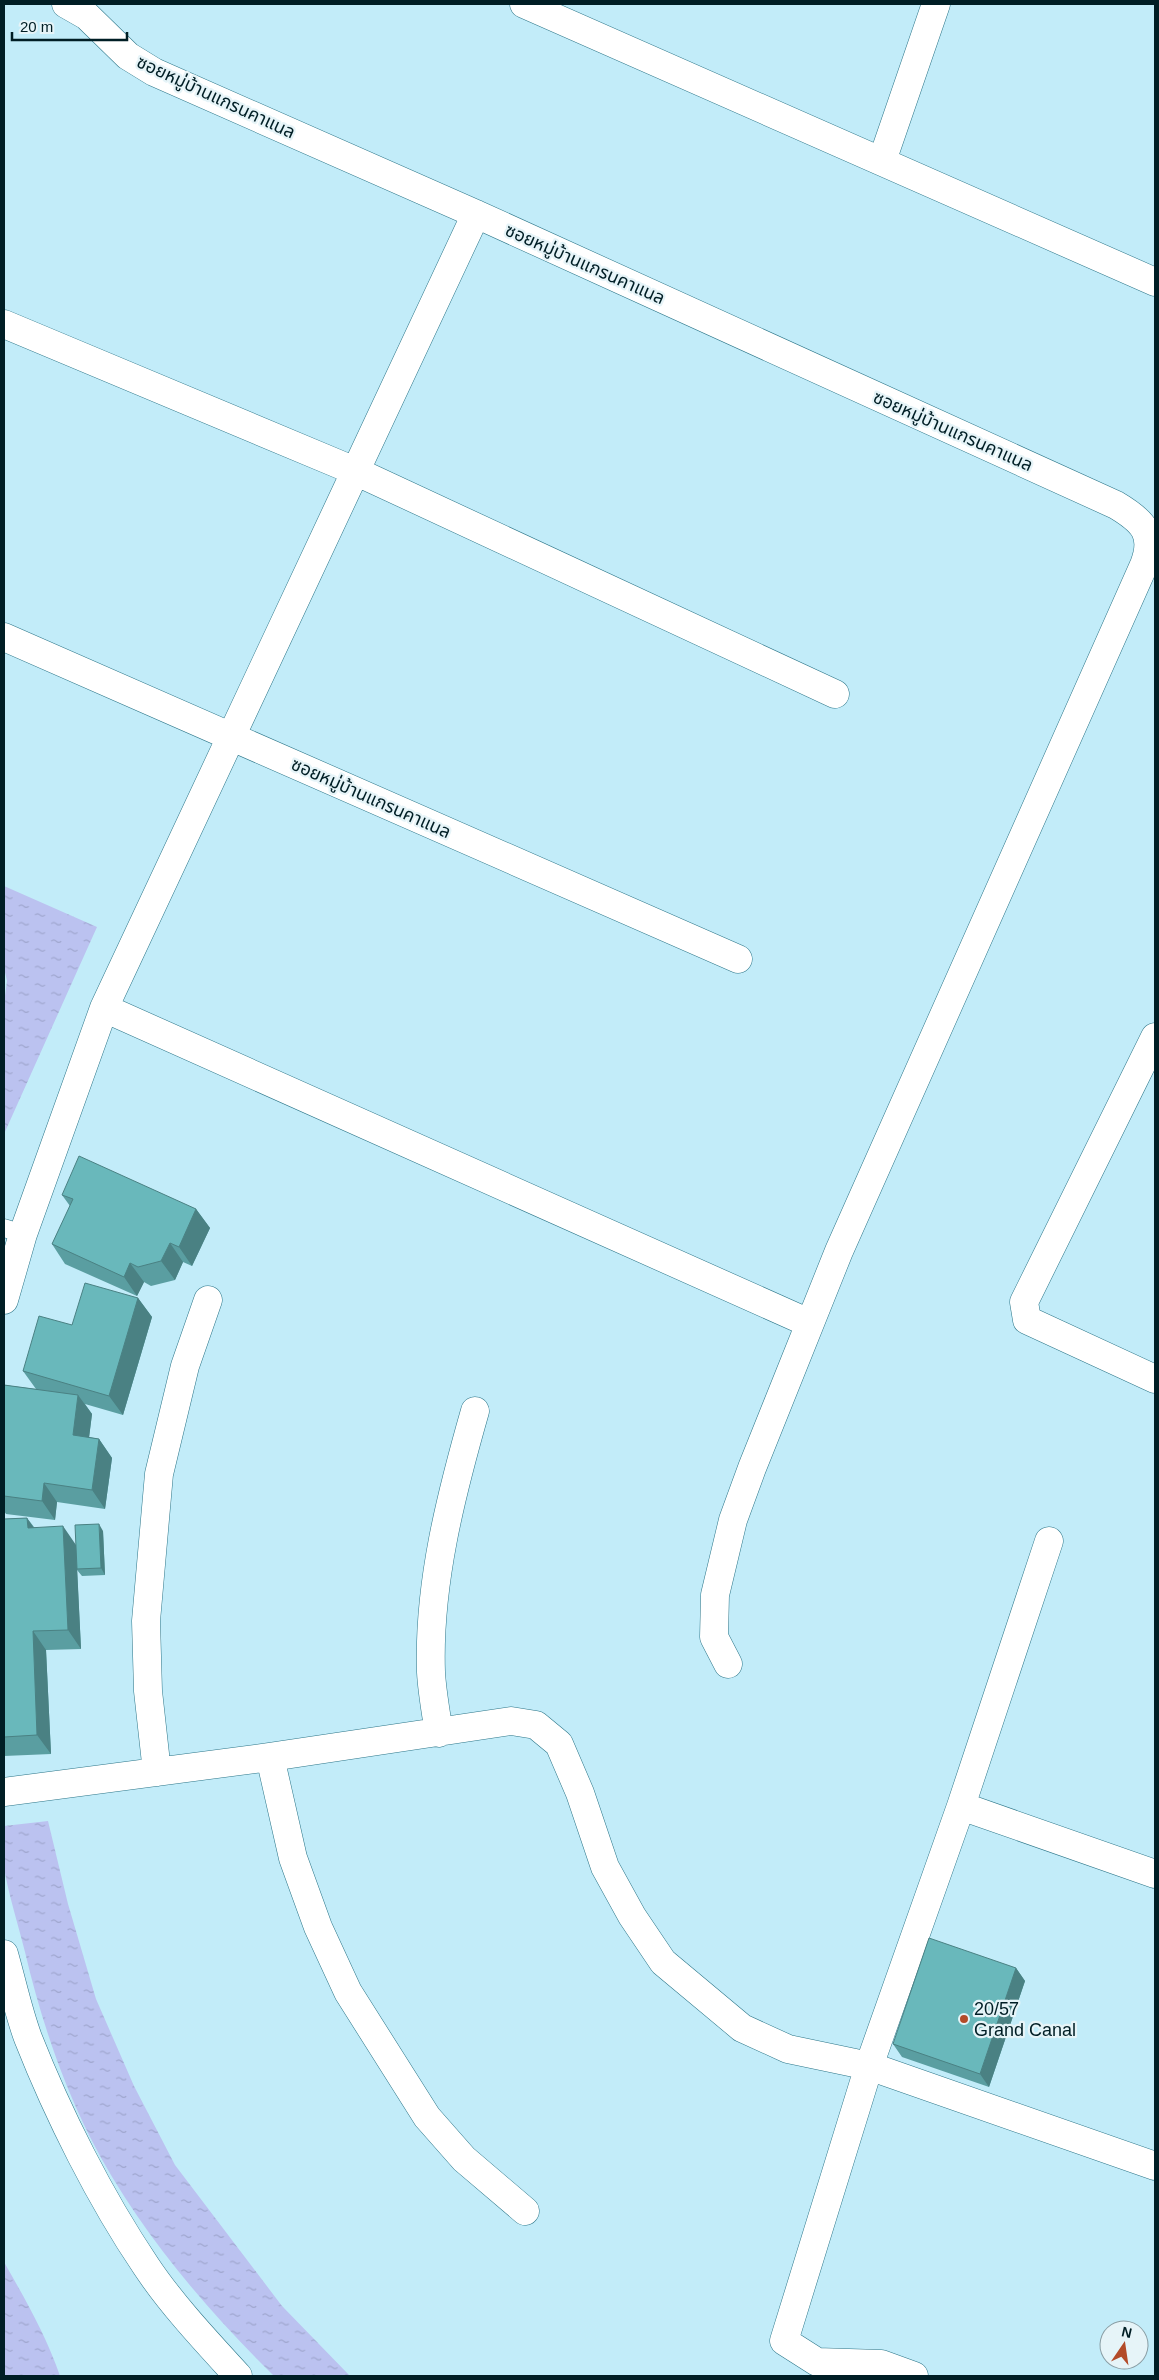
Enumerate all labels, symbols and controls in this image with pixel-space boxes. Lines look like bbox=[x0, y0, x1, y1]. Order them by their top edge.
scale bar bbox=[12, 10, 128, 42]
text: 20 m bbox=[20, 18, 53, 35]
street label: ซอยหมู่บ้านแกรนคาแนล bbox=[133, 51, 298, 144]
street label: ซอยหมู่บ้านแกรนคาแนล bbox=[501, 220, 668, 310]
street label: ซอยหมู่บ้านแกรนคาแนล bbox=[869, 387, 1036, 477]
street label: ซอยหมู่บ้านแกรนคาแนล bbox=[287, 754, 454, 844]
place label: 20/57 Grand Canal bbox=[974, 1999, 1076, 2040]
marker: 20/57 Grand Canal bbox=[958, 2013, 970, 2025]
north arrow bbox=[1099, 2320, 1149, 2370]
text: N bbox=[1120, 2323, 1134, 2341]

